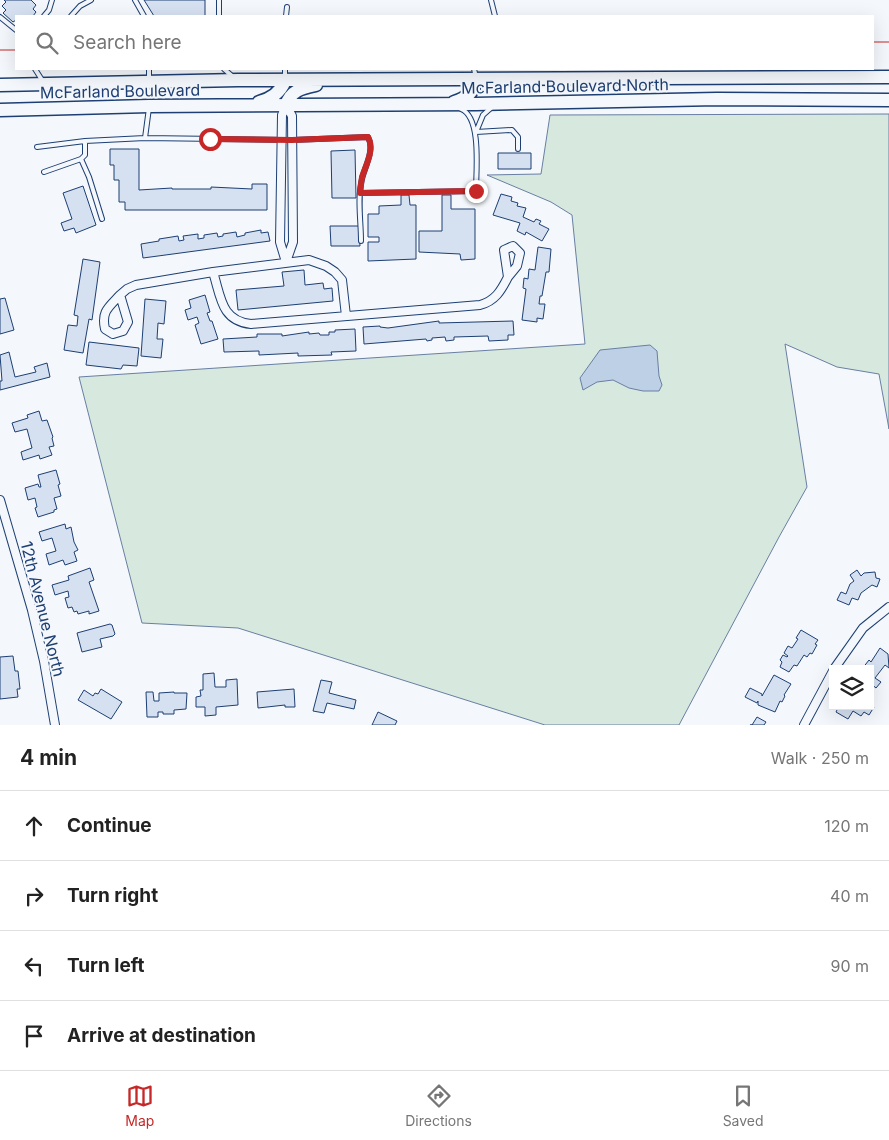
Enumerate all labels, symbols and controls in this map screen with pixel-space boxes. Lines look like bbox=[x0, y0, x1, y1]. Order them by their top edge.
search box bbox=[15, 15, 874, 70]
icon: search bbox=[33, 29, 61, 57]
text: Search here bbox=[73, 31, 182, 54]
street label: McFarland Boulevard North bbox=[461, 74, 669, 98]
street label: McFarland Boulevard bbox=[40, 80, 200, 102]
route start bbox=[199, 128, 222, 151]
route end bbox=[465, 180, 488, 203]
street label: 12th Avenue North bbox=[17, 539, 69, 679]
map controls bbox=[829, 665, 874, 710]
button: layers bbox=[829, 665, 874, 710]
text: 4 min bbox=[20, 745, 77, 770]
text: Walk · 250 m bbox=[771, 748, 869, 768]
icon: ahead bbox=[20, 812, 48, 840]
text: Continue bbox=[67, 814, 152, 837]
text: 120 m bbox=[824, 816, 869, 836]
icon: right bbox=[20, 882, 48, 910]
text: Turn right bbox=[67, 884, 158, 907]
text: 40 m bbox=[830, 886, 869, 906]
icon: left bbox=[20, 952, 48, 980]
text: Turn left bbox=[67, 954, 145, 977]
text: 90 m bbox=[830, 956, 869, 976]
icon: arrive bbox=[20, 1022, 48, 1050]
text: Arrive at destination bbox=[67, 1024, 256, 1047]
tab: Map bbox=[125, 1082, 154, 1129]
tab: Directions bbox=[405, 1082, 472, 1129]
tab: Saved bbox=[723, 1082, 764, 1129]

